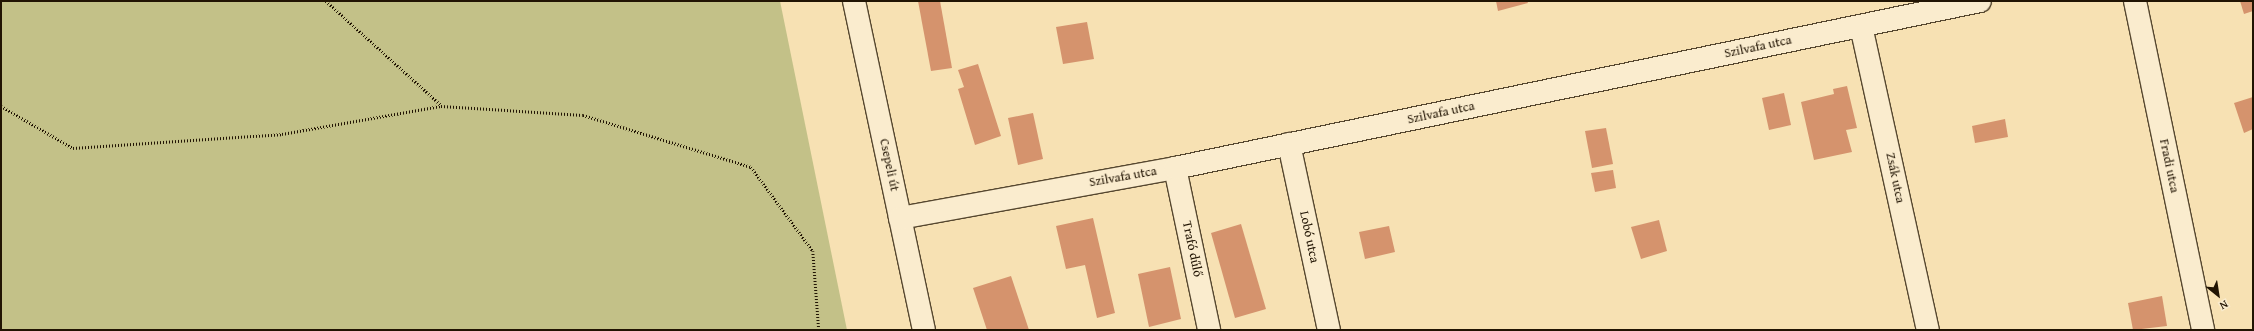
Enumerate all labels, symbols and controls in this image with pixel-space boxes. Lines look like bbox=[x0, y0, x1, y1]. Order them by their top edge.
street label: Szilvafa utca bbox=[1723, 32, 1793, 62]
street label: Szilvafa utca bbox=[1406, 98, 1476, 128]
street label: Csepeli út bbox=[876, 137, 902, 193]
street label: Fradi utca bbox=[2156, 138, 2182, 194]
street label: Zsák utca bbox=[1882, 151, 1908, 205]
street label: Szilvafa utca bbox=[1088, 163, 1158, 191]
street label: Lobó utca bbox=[1296, 210, 1322, 264]
street label: Trafó dűlő bbox=[1178, 220, 1206, 278]
north arrow bbox=[2198, 275, 2238, 315]
text: N bbox=[2217, 297, 2231, 314]

